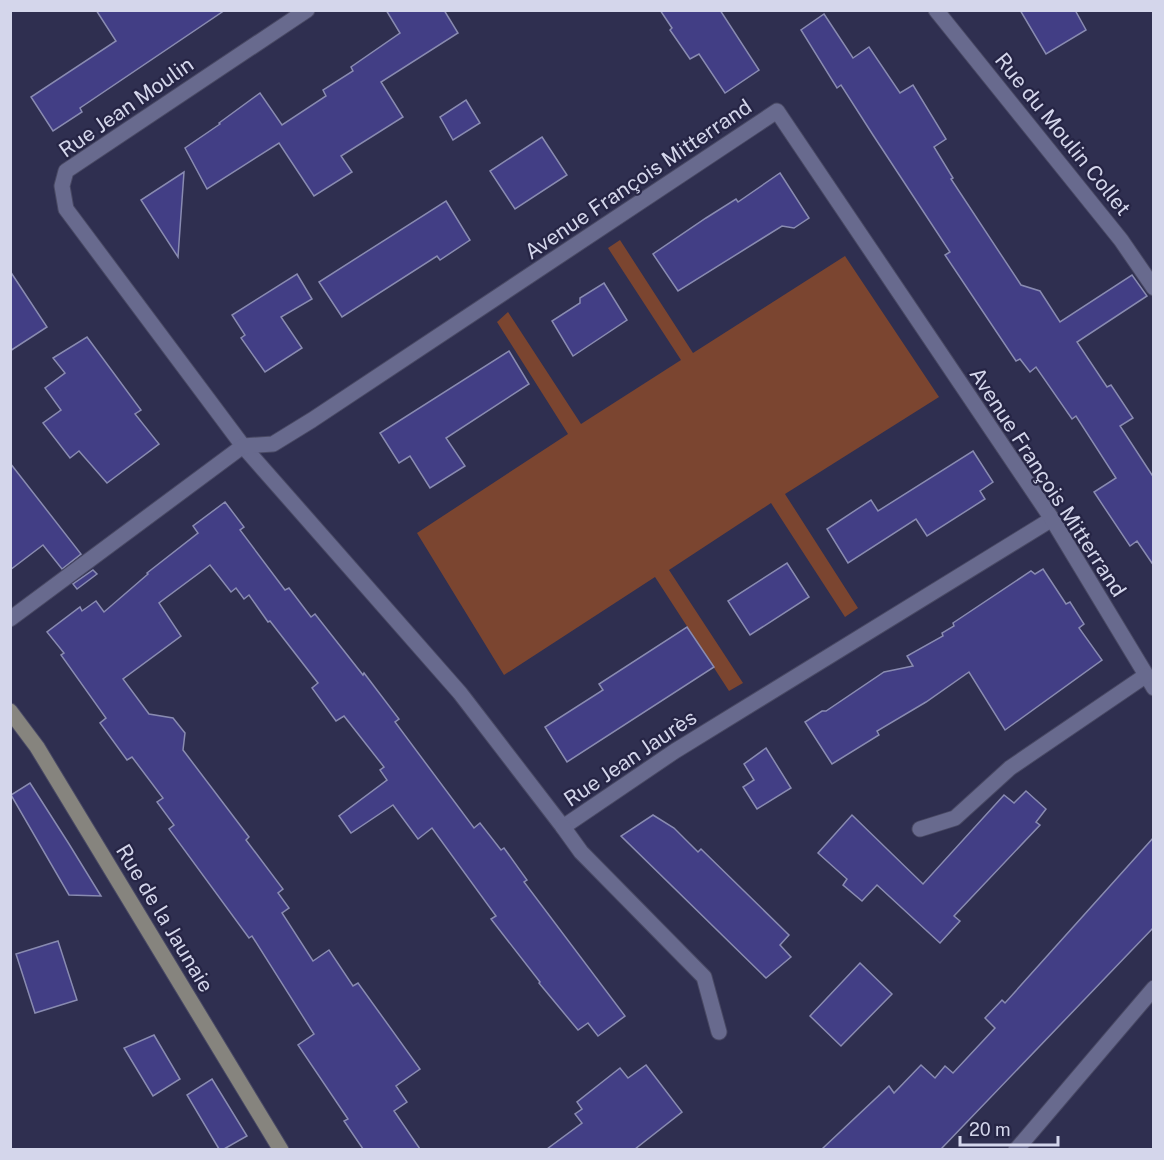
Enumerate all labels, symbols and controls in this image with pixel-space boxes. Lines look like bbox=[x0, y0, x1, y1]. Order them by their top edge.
street label: Rue du Moulin Collet bbox=[990, 48, 1136, 220]
street label: Rue Jean Moulin bbox=[54, 51, 198, 163]
street label: Avenue François Mitterrand bbox=[520, 94, 756, 264]
street label: Avenue François Mitterrand bbox=[964, 363, 1132, 601]
street label: Rue Jean Jaurès bbox=[559, 704, 701, 812]
street label: Rue de la Jaunaie bbox=[111, 840, 219, 996]
scale bar bbox=[960, 1109, 1058, 1147]
text: 20 m bbox=[969, 1119, 1011, 1140]

